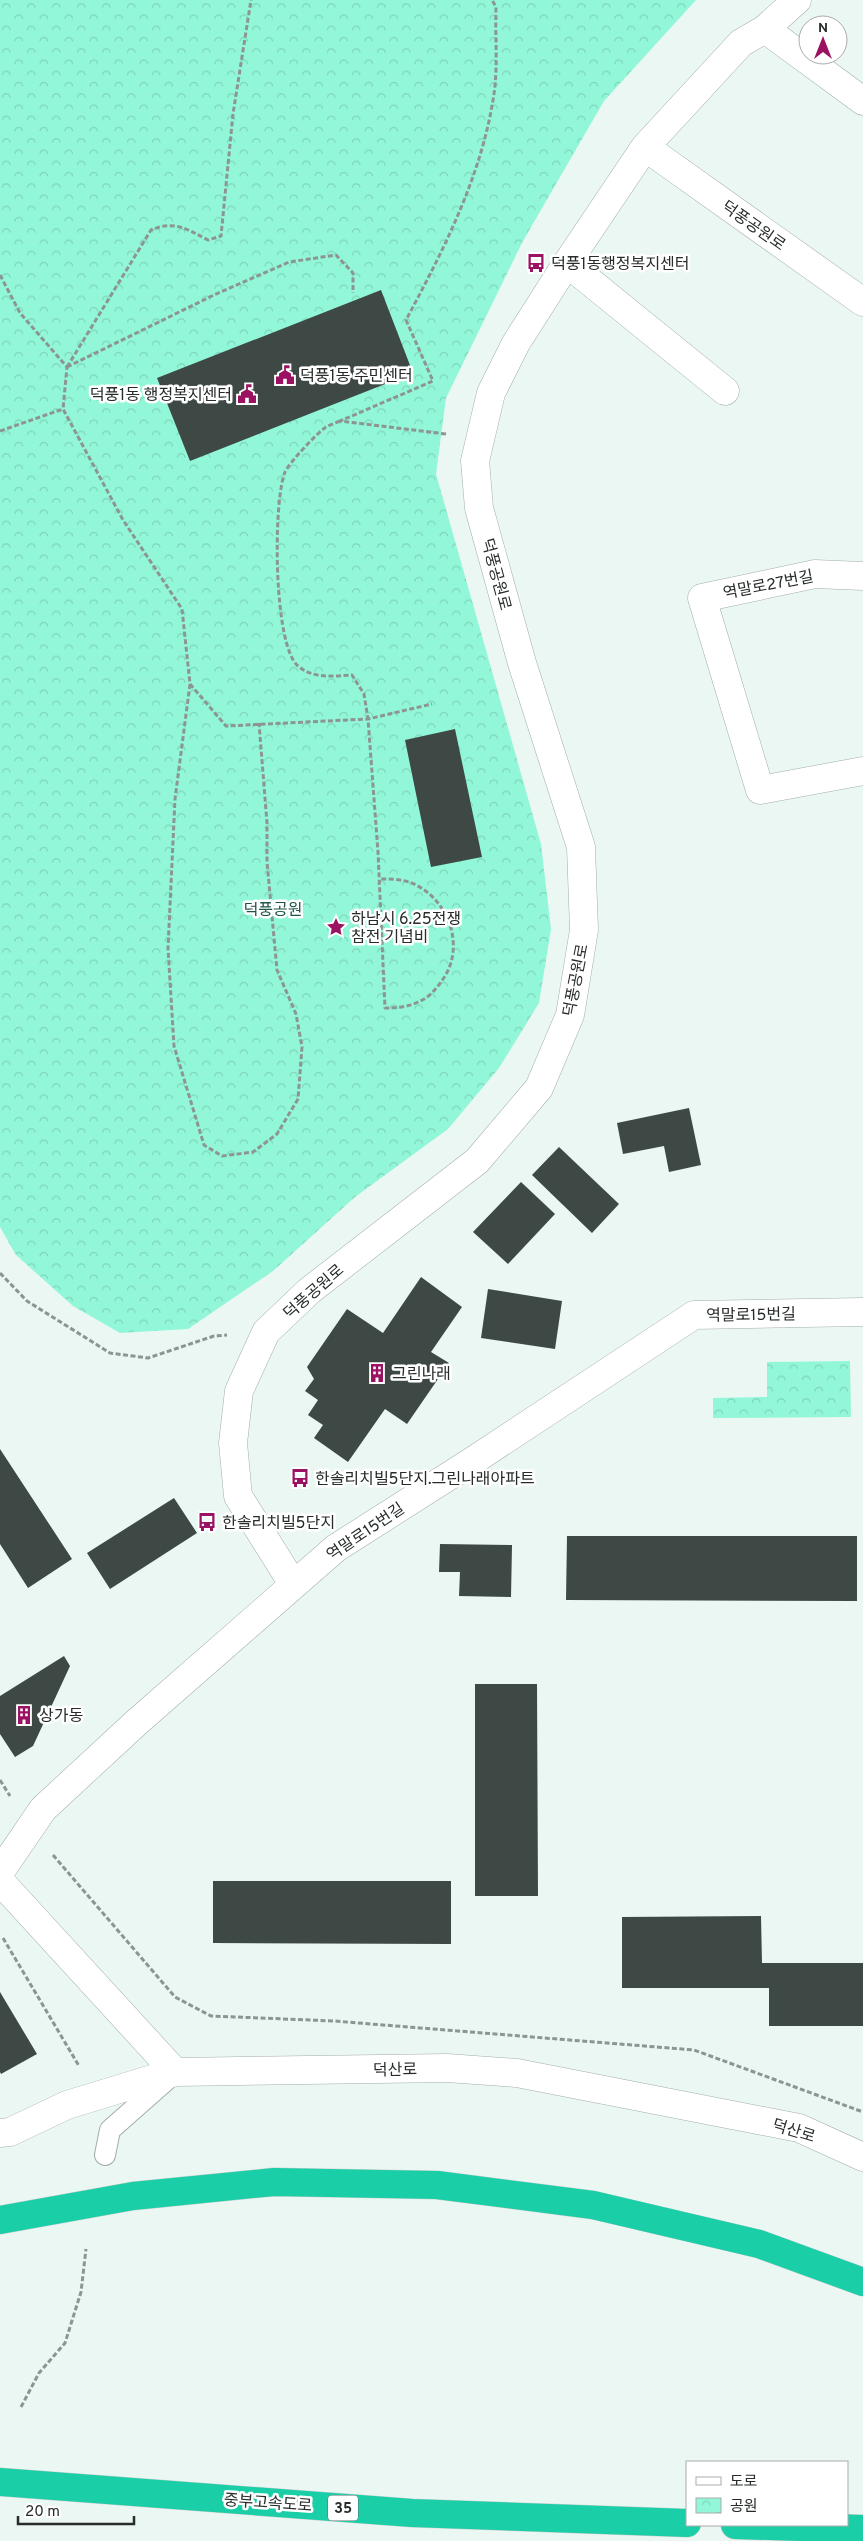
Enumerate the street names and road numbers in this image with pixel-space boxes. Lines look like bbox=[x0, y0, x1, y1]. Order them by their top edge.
street label: 덕풍공원로 bbox=[717, 197, 789, 256]
street label: 덕풍공원로 bbox=[476, 536, 514, 613]
street label: 역말로27번길 bbox=[722, 567, 815, 605]
street label: 덕풍공원로 bbox=[560, 942, 594, 1018]
street label: 덕풍공원로 bbox=[280, 1261, 349, 1324]
street label: 역말로15번길 bbox=[706, 1305, 796, 1327]
street label: 역말로15번길 bbox=[323, 1499, 409, 1566]
street label: 덕산로 bbox=[373, 2061, 418, 2081]
street label: 덕산로 bbox=[769, 2116, 818, 2148]
street label: 중부고속도로 bbox=[223, 2491, 313, 2517]
road number: 35 bbox=[328, 2496, 358, 2520]

